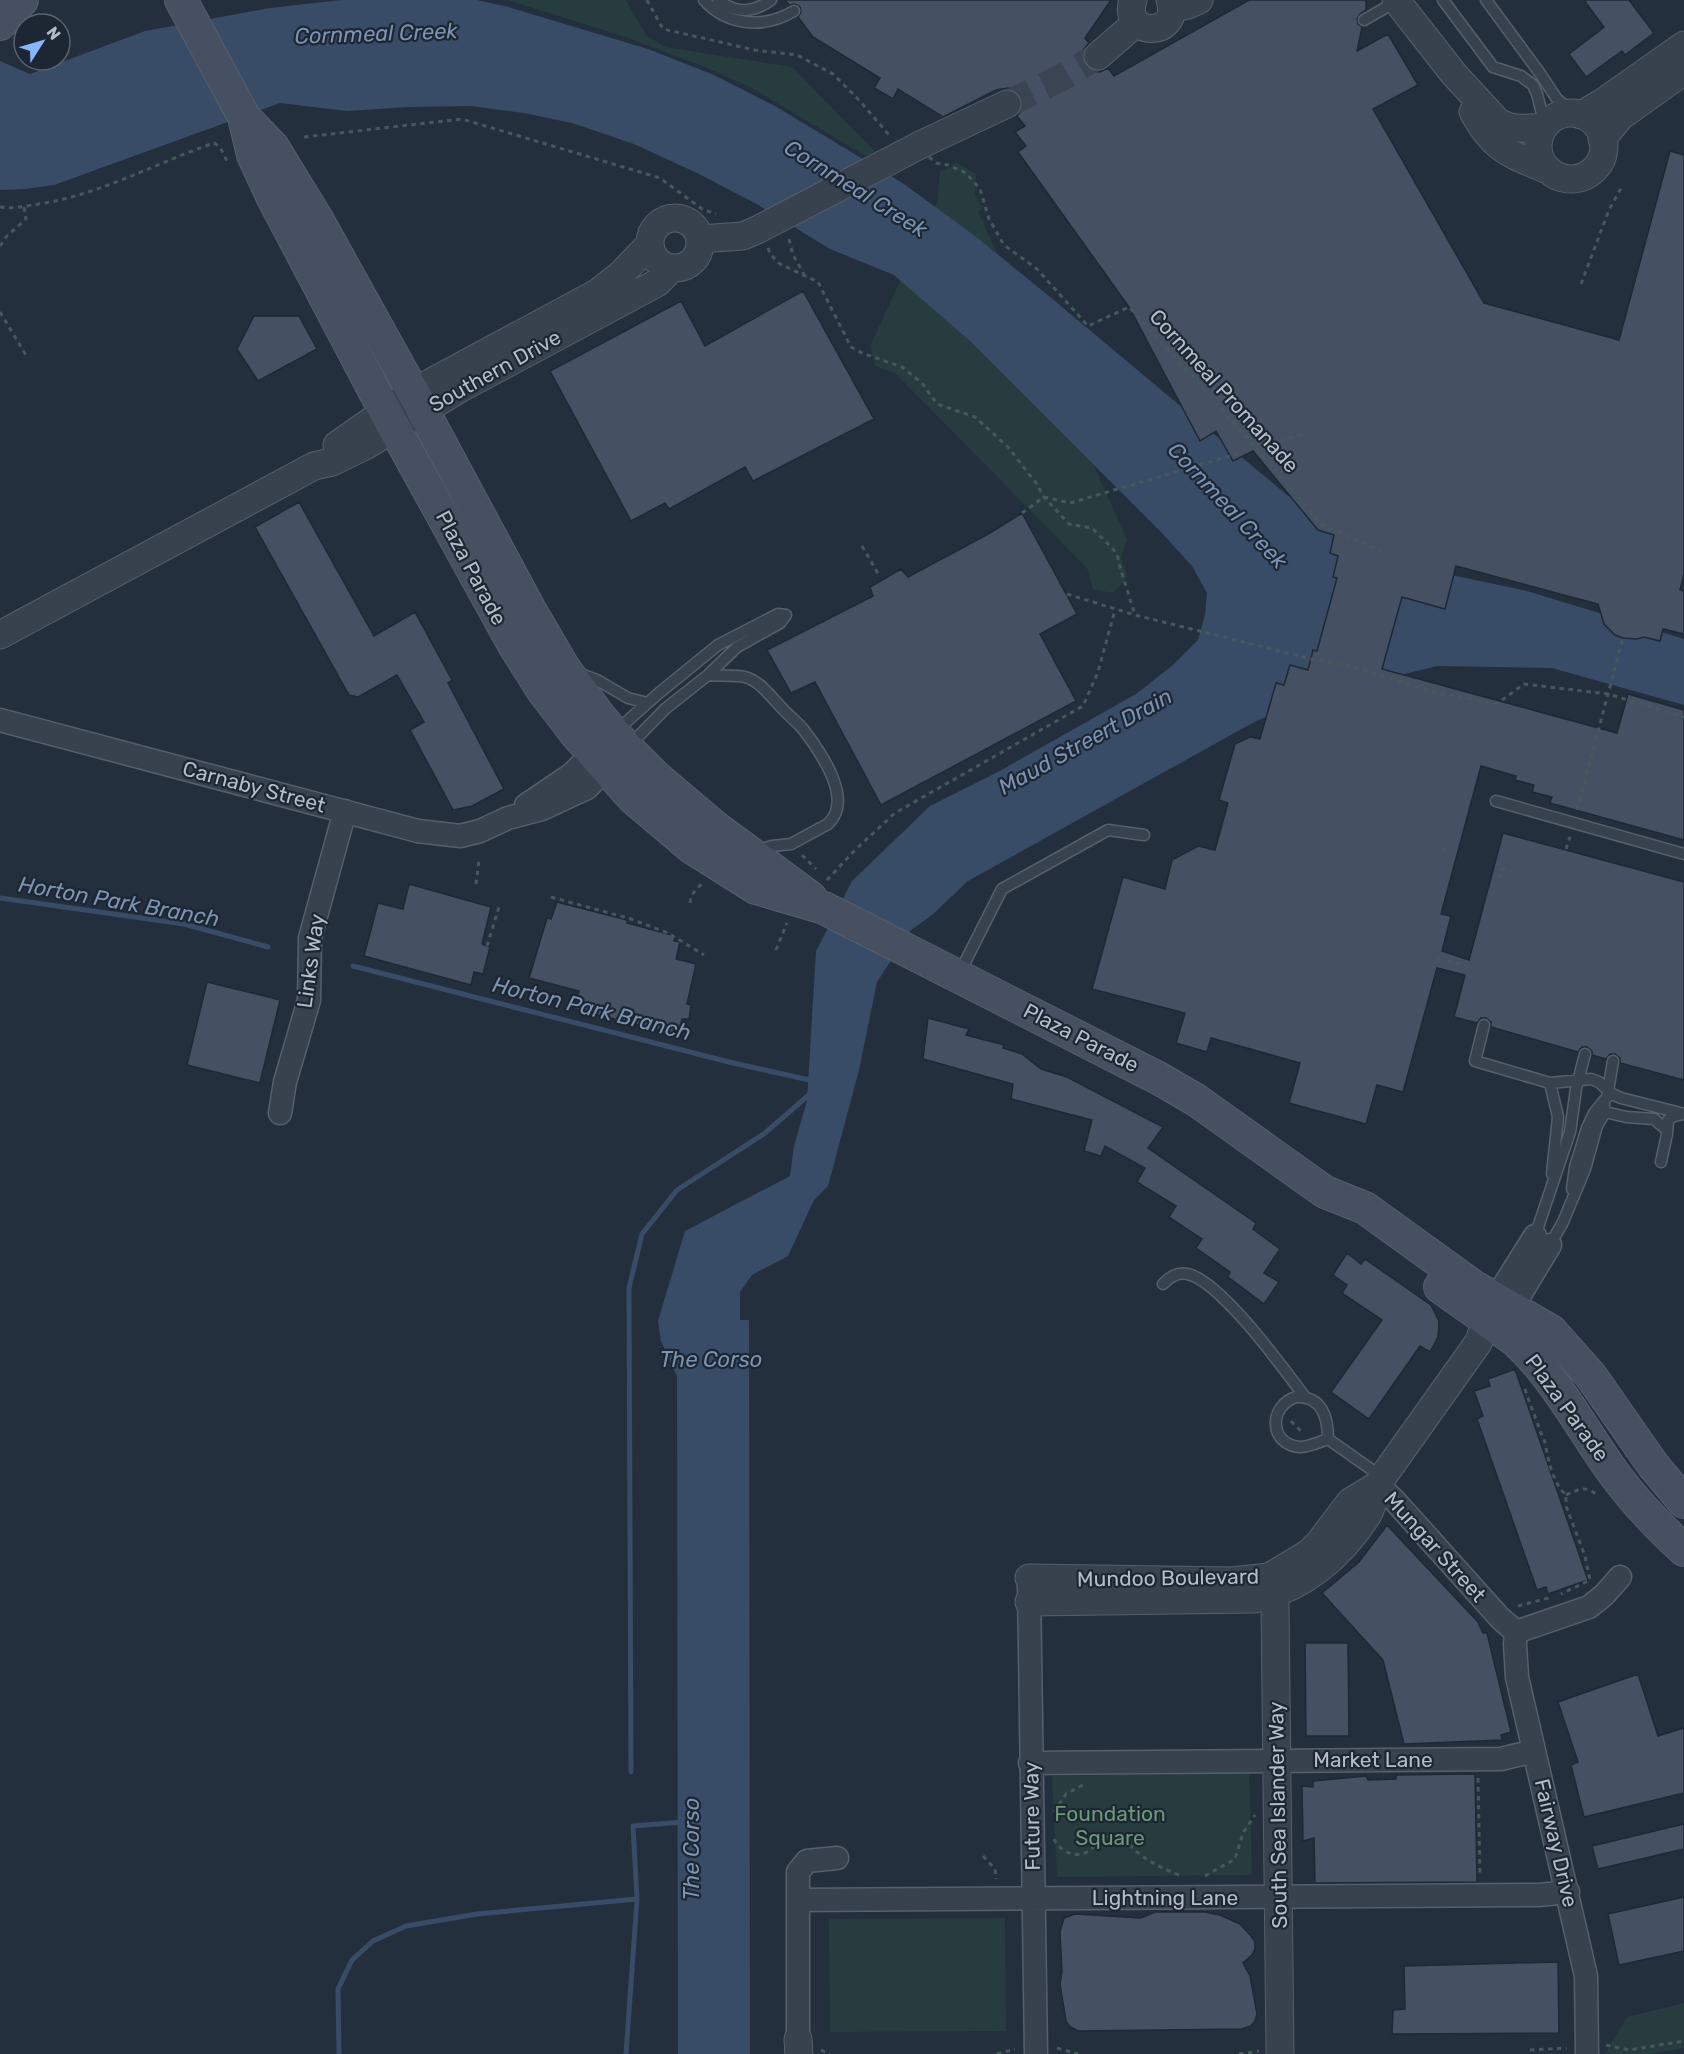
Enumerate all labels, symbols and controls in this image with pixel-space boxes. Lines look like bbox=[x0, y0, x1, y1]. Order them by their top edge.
north arrow bbox=[12, 12, 72, 72]
water label: Cornmeal Creek bbox=[294, 17, 459, 50]
text: N bbox=[43, 23, 65, 44]
water label: Cornmeal Creek bbox=[779, 134, 933, 243]
street label: Cornmeal Promanade bbox=[1144, 304, 1304, 477]
street label: Southern Drive bbox=[424, 324, 565, 417]
water label: Cornmeal Creek bbox=[1162, 436, 1294, 575]
street label: Plaza Parade bbox=[431, 506, 512, 629]
water label: Maud Streert Drain bbox=[994, 682, 1177, 800]
street label: Carnaby Street bbox=[180, 755, 328, 818]
water label: Horton Park Branch bbox=[16, 871, 221, 932]
street label: Links Way bbox=[292, 912, 330, 1010]
water label: Horton Park Branch bbox=[490, 971, 694, 1046]
street label: Plaza Parade bbox=[1019, 998, 1143, 1077]
water label: The Corso bbox=[660, 1346, 762, 1373]
street label: Plaza Parade bbox=[1520, 1349, 1615, 1466]
street label: Mungar Street bbox=[1379, 1486, 1491, 1607]
street label: Mundoo Boulevard bbox=[1077, 1563, 1259, 1592]
street label: South Sea Islander Way bbox=[1263, 1701, 1292, 1929]
street label: Market Lane bbox=[1313, 1747, 1433, 1772]
street label: Future Way bbox=[1018, 1761, 1045, 1871]
street label: Fairway Drive bbox=[1530, 1776, 1583, 1909]
water label: The Corso bbox=[678, 1798, 705, 1900]
park label: Foundation Square bbox=[1054, 1801, 1166, 1850]
street label: Lightning Lane bbox=[1092, 1885, 1238, 1910]

